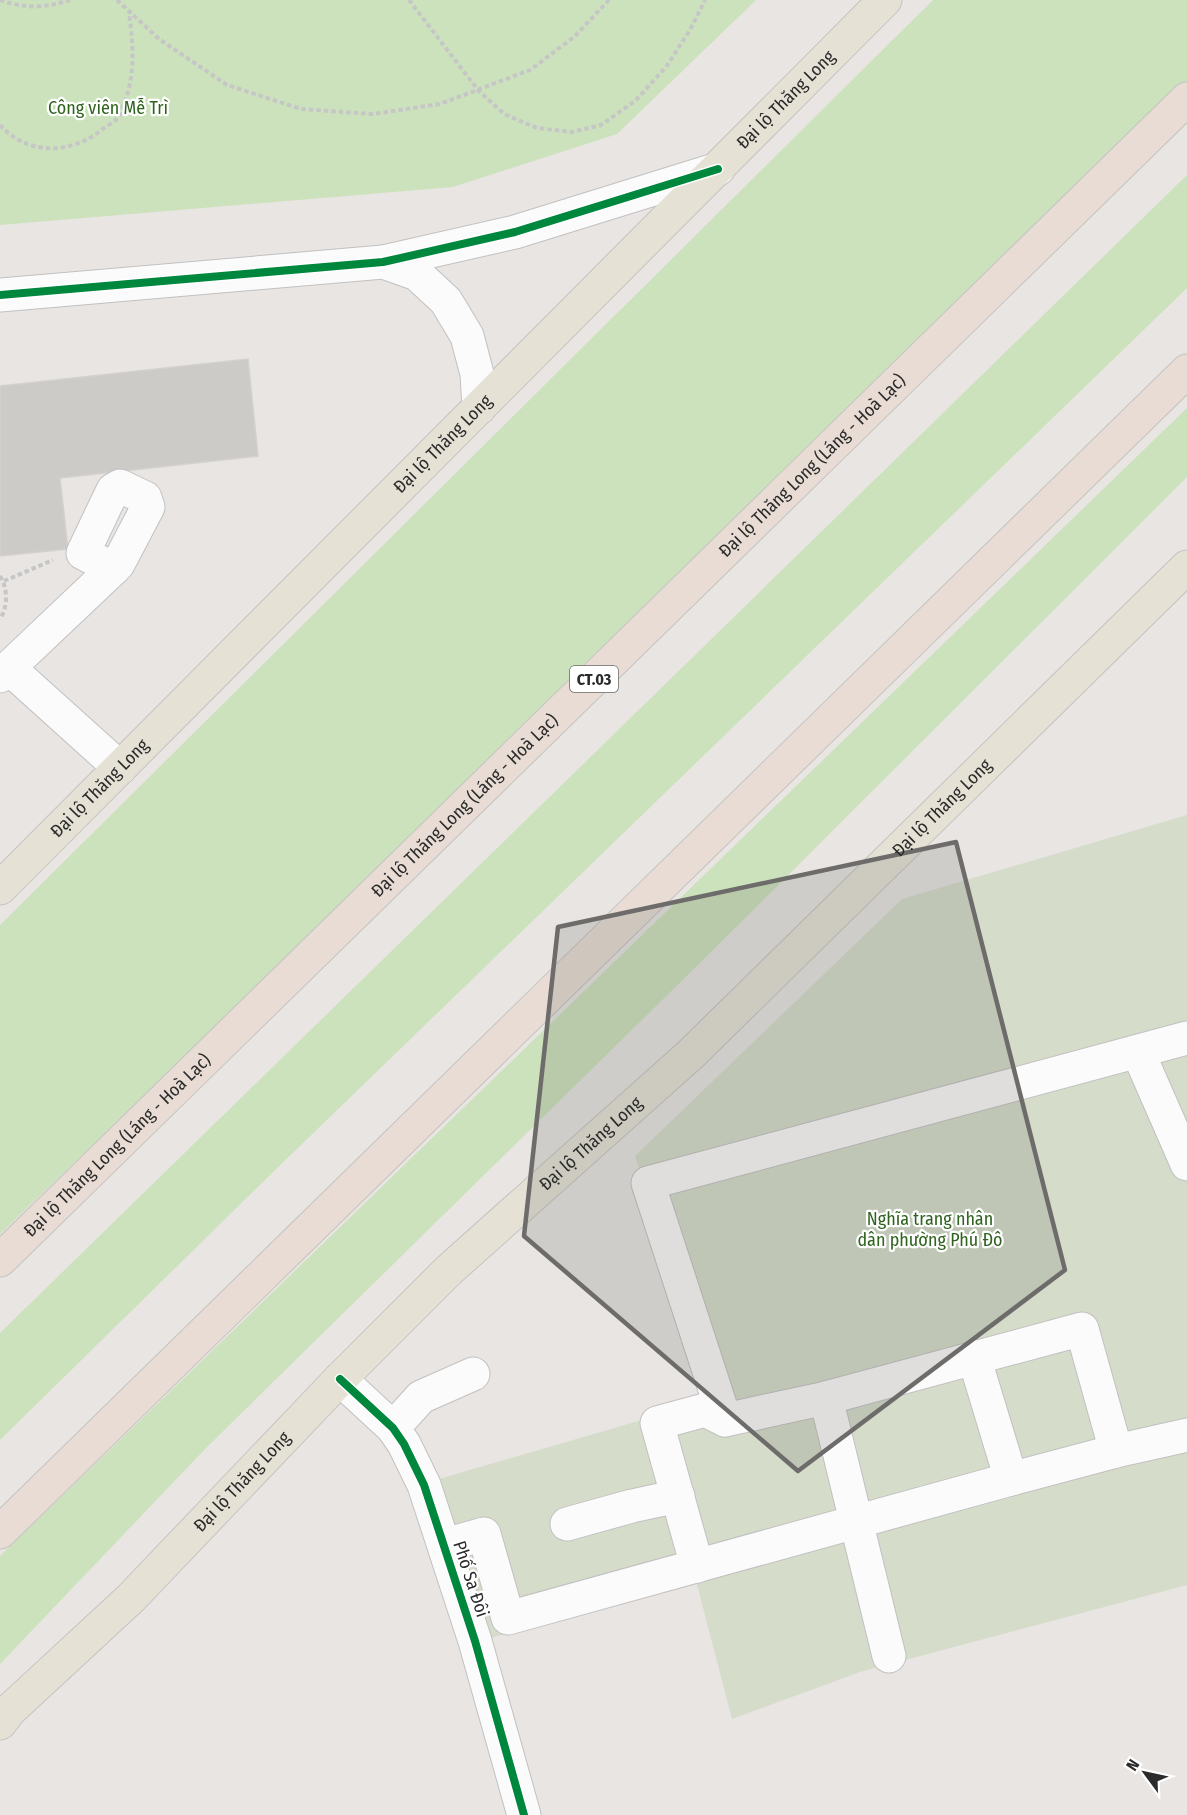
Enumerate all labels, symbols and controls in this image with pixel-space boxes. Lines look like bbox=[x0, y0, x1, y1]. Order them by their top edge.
street label: Đại lộ Thăng Long bbox=[732, 45, 840, 154]
park label: Công viên Mễ Trì bbox=[48, 97, 169, 119]
street label: Đại lộ Thăng Long (Láng - Hoà Lạc) bbox=[714, 369, 910, 562]
street label: Đại lộ Thăng Long bbox=[389, 390, 497, 498]
road number: CT.03 bbox=[570, 666, 618, 692]
street label: Đại lộ Thăng Long (Láng - Hoà Lạc) bbox=[367, 709, 563, 902]
street label: Đại lộ Thăng Long bbox=[46, 734, 154, 842]
street label: Đại lộ Thăng Long bbox=[888, 754, 996, 861]
street label: Đại lộ Thăng Long (Láng - Hoà Lạc) bbox=[19, 1049, 215, 1242]
street label: Đại lộ Thăng Long bbox=[535, 1092, 647, 1195]
park label: Nghĩa trang nhân dân phường Phú Đô bbox=[857, 1208, 1003, 1251]
street label: Đại lộ Thăng Long bbox=[189, 1427, 295, 1536]
street label: Phố Sa Đôi bbox=[448, 1538, 494, 1620]
north arrow bbox=[1115, 1743, 1175, 1803]
text: N bbox=[1122, 1756, 1143, 1774]

